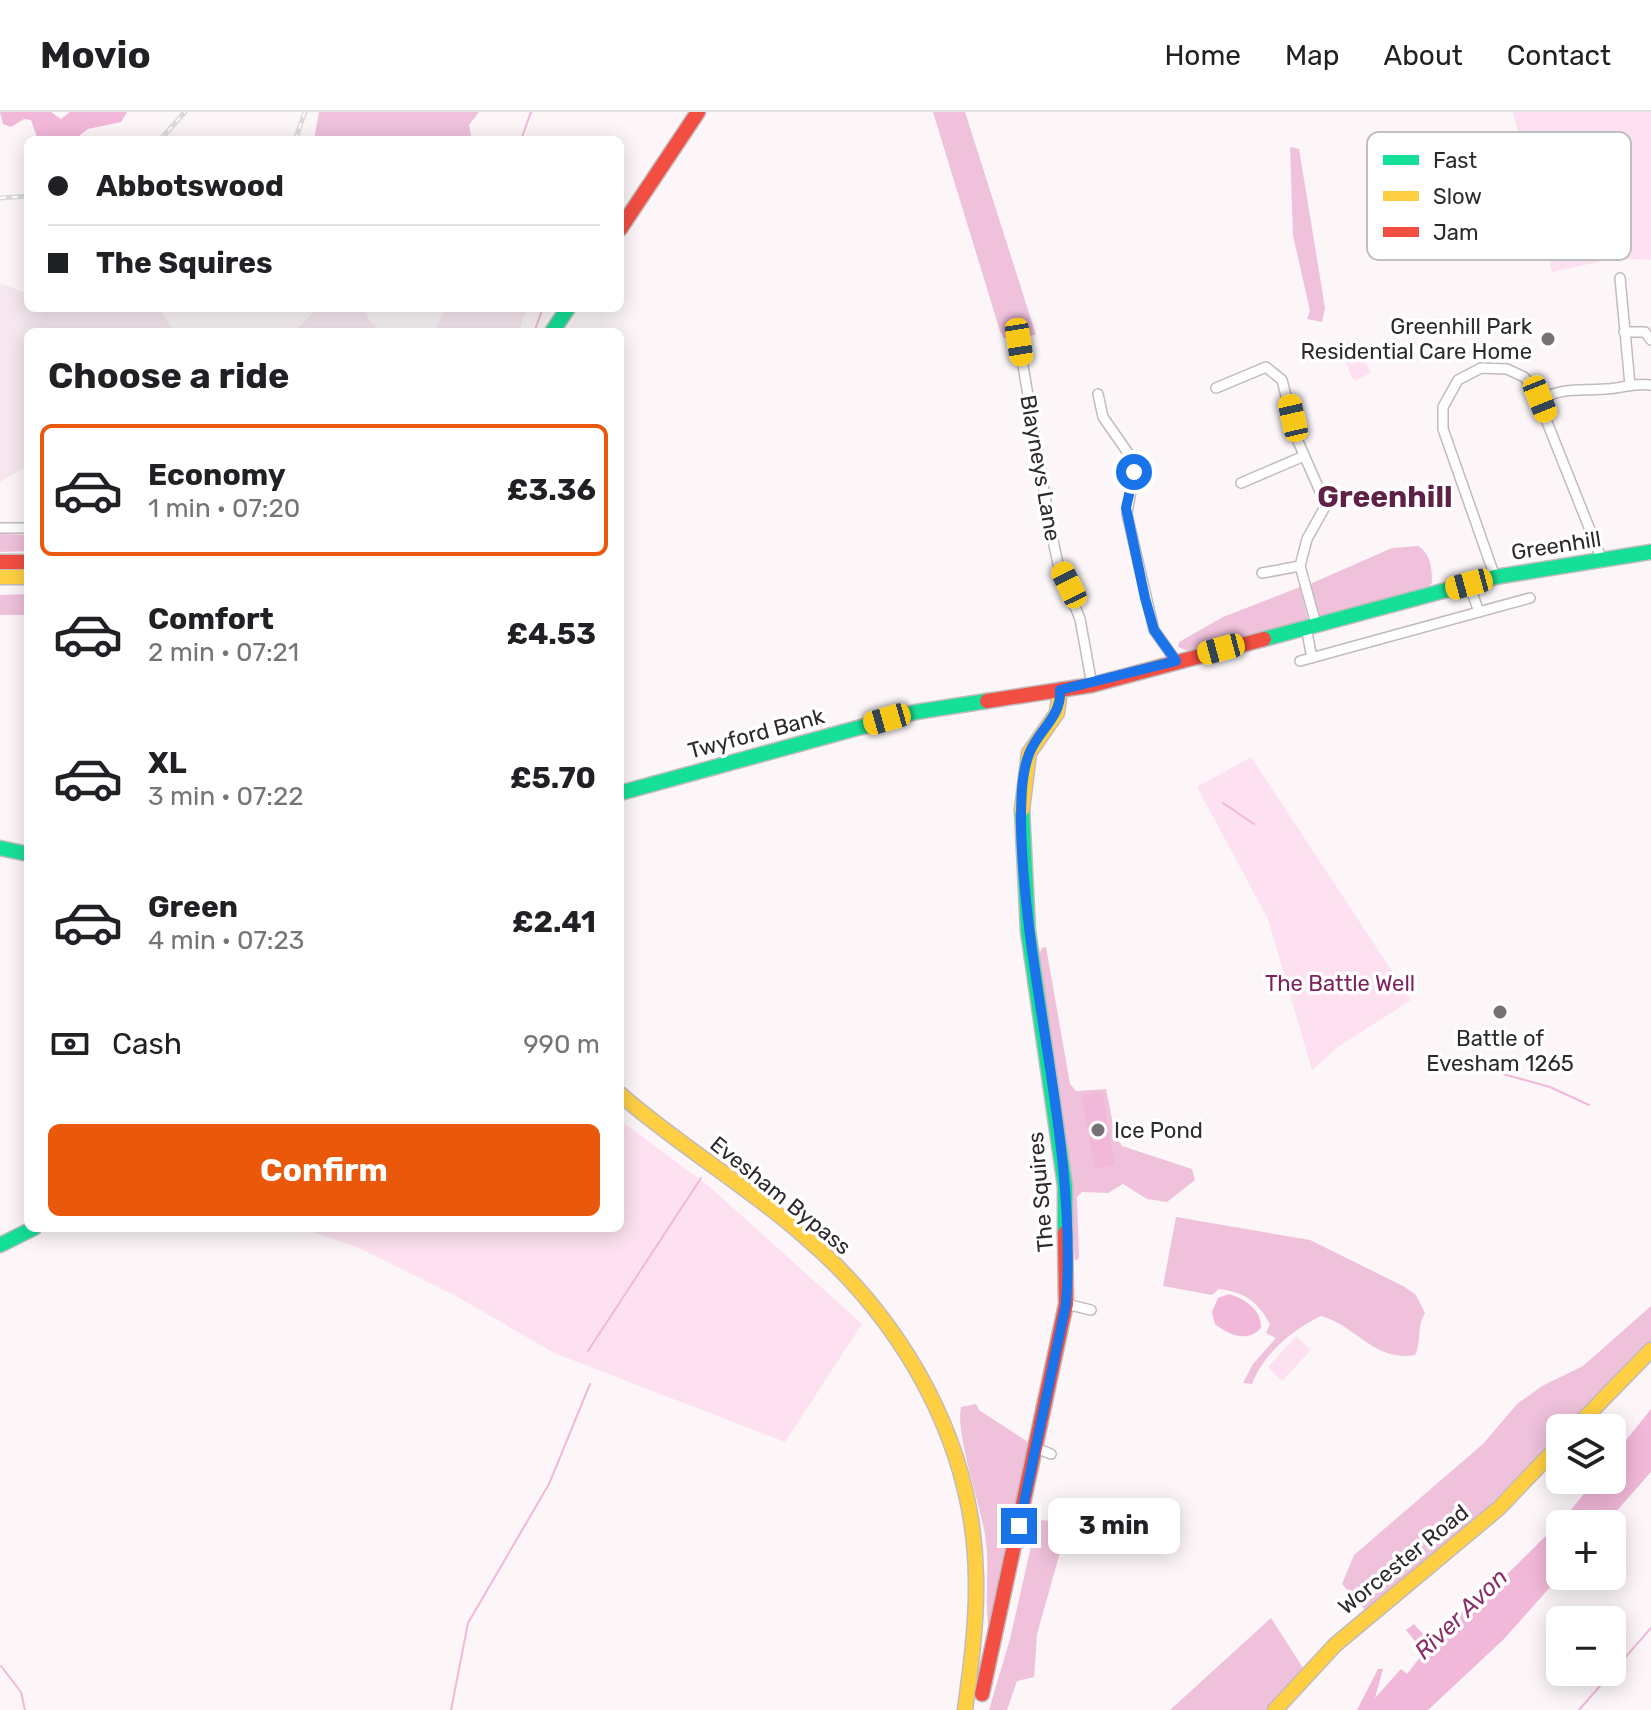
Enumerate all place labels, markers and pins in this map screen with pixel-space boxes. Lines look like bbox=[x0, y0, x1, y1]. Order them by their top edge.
place label: Greenhill Park Residential Care Home bbox=[1301, 313, 1533, 365]
marker: Greenhill Park Residential Care Home bbox=[1539, 330, 1557, 348]
marker: Battle of Evesham 1265 bbox=[1491, 1003, 1509, 1021]
place label: Battle of Evesham 1265 bbox=[1426, 1025, 1574, 1077]
place label: Ice Pond bbox=[1114, 1117, 1203, 1144]
marker: Ice Pond bbox=[1089, 1121, 1107, 1139]

